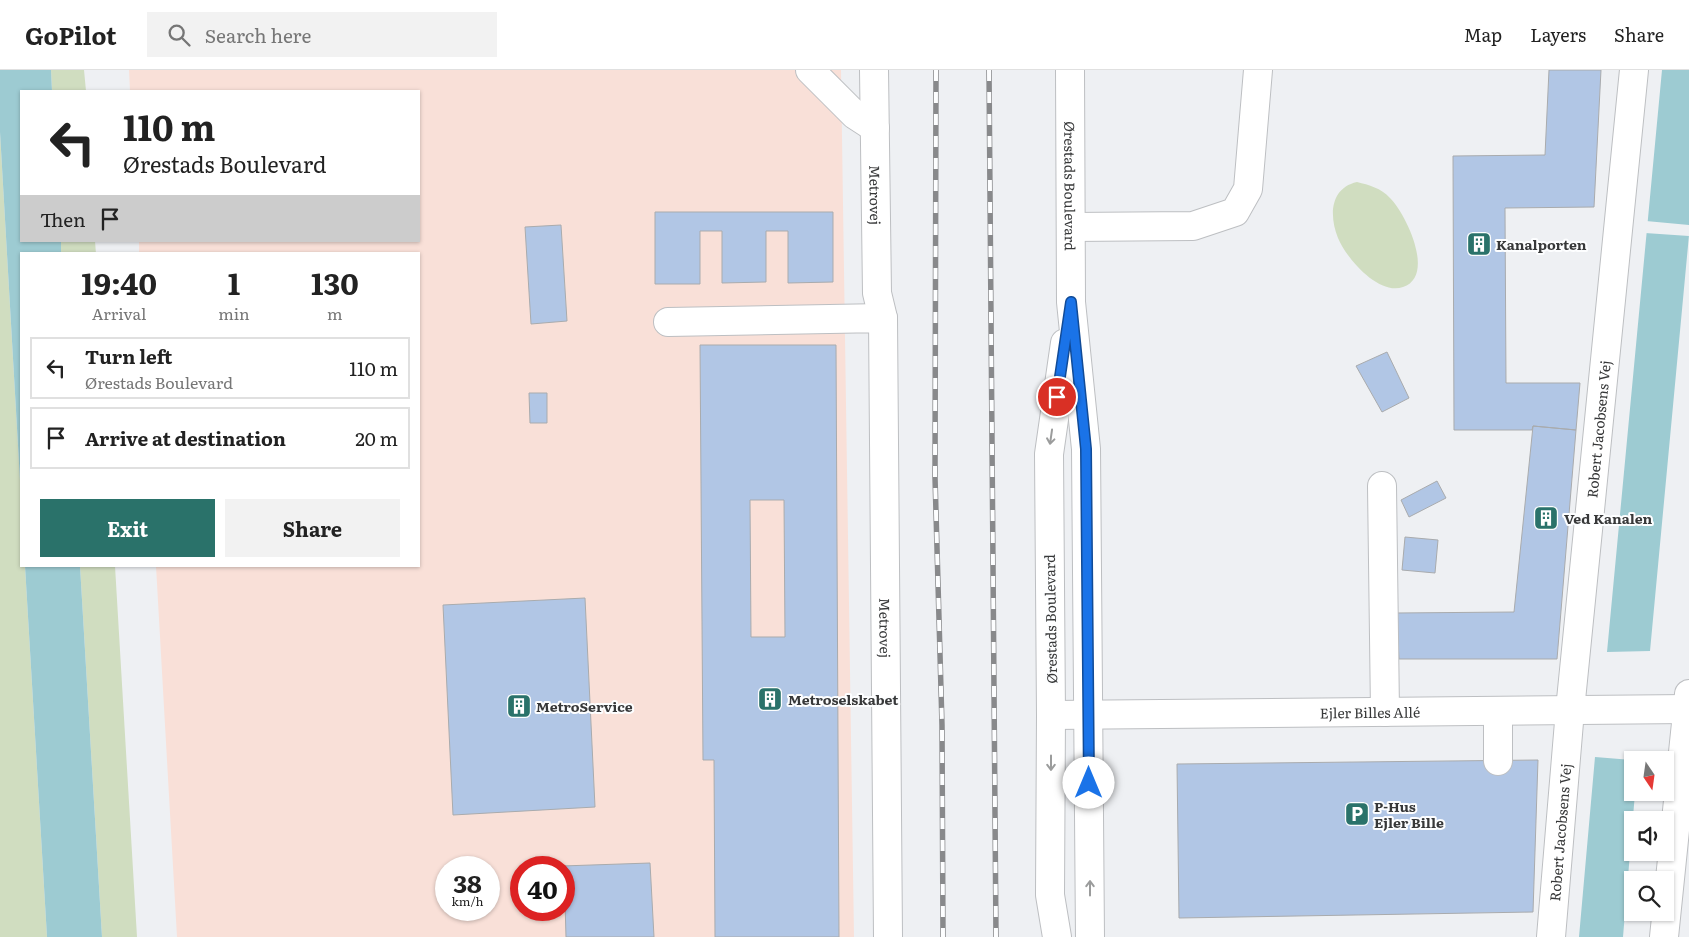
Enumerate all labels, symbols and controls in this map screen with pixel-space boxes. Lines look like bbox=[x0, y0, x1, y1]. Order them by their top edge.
search box bbox=[147, 12, 497, 57]
text: GoPilot bbox=[25, 17, 117, 52]
icon: search bbox=[165, 21, 193, 49]
text: Search here bbox=[205, 21, 311, 49]
text: Map bbox=[1464, 21, 1502, 48]
text: Layers bbox=[1530, 21, 1586, 48]
text: Share bbox=[1614, 21, 1664, 48]
text: 110 m bbox=[123, 100, 215, 152]
icon: left bbox=[40, 110, 105, 175]
street label: Ørestads Boulevard bbox=[1060, 121, 1081, 251]
text: Ørestads Boulevard bbox=[123, 147, 326, 180]
street label: Metrovej bbox=[865, 165, 886, 225]
text: Then bbox=[40, 205, 86, 233]
icon: arrive bbox=[96, 205, 124, 233]
building icon: Kanalporten bbox=[1466, 231, 1492, 257]
place label: Kanalporten bbox=[1496, 234, 1587, 254]
text: 19:40 bbox=[81, 260, 157, 304]
text: 1 bbox=[228, 260, 240, 304]
text: 130 bbox=[311, 260, 359, 304]
text: Arrival bbox=[92, 301, 146, 325]
text: min bbox=[218, 301, 250, 325]
text: m bbox=[327, 301, 343, 325]
text: Turn left bbox=[85, 342, 172, 370]
icon: left bbox=[42, 354, 70, 382]
text: 110 m bbox=[349, 354, 398, 382]
street label: Robert Jacobsens Vej bbox=[1581, 359, 1615, 499]
text: Ørestads Boulevard bbox=[85, 370, 233, 394]
pin bbox=[1036, 376, 1078, 418]
icon: arrive bbox=[1043, 383, 1071, 411]
icon: arrive bbox=[42, 424, 70, 452]
text: Arrive at destination bbox=[85, 424, 286, 452]
text: 20 m bbox=[355, 424, 398, 452]
one-way arrow bbox=[1046, 428, 1056, 444]
button: Exit bbox=[40, 499, 215, 557]
button: Share bbox=[225, 499, 400, 557]
building icon: Ved Kanalen bbox=[1533, 505, 1559, 531]
place label: Ved Kanalen bbox=[1564, 508, 1653, 528]
street label: Ørestads Boulevard bbox=[1039, 554, 1061, 684]
street label: Metrovej bbox=[875, 598, 896, 658]
building icon: Metroselskabet bbox=[757, 686, 783, 712]
place label: Metroselskabet bbox=[788, 689, 899, 709]
building icon: MetroService bbox=[506, 693, 532, 719]
place label: MetroService bbox=[536, 696, 633, 716]
street label: Ejler Billes Allé bbox=[1320, 702, 1420, 722]
north arrow bbox=[1624, 751, 1674, 801]
map controls bbox=[1624, 751, 1674, 921]
one-way arrow bbox=[1046, 755, 1056, 771]
position arrow bbox=[1062, 756, 1114, 808]
street label: Robert Jacobsens Vej bbox=[1544, 763, 1575, 902]
place label: P-Hus Ejler Bille bbox=[1374, 796, 1444, 832]
parking icon: P-Hus Ejler Bille bbox=[1344, 801, 1370, 827]
button: sound bbox=[1624, 811, 1674, 861]
speed limit sign: 40 bbox=[510, 856, 575, 921]
text: 38 bbox=[453, 864, 482, 901]
button: search bbox=[1624, 871, 1674, 921]
one-way arrow bbox=[1085, 881, 1095, 897]
text: km/h bbox=[452, 892, 483, 910]

